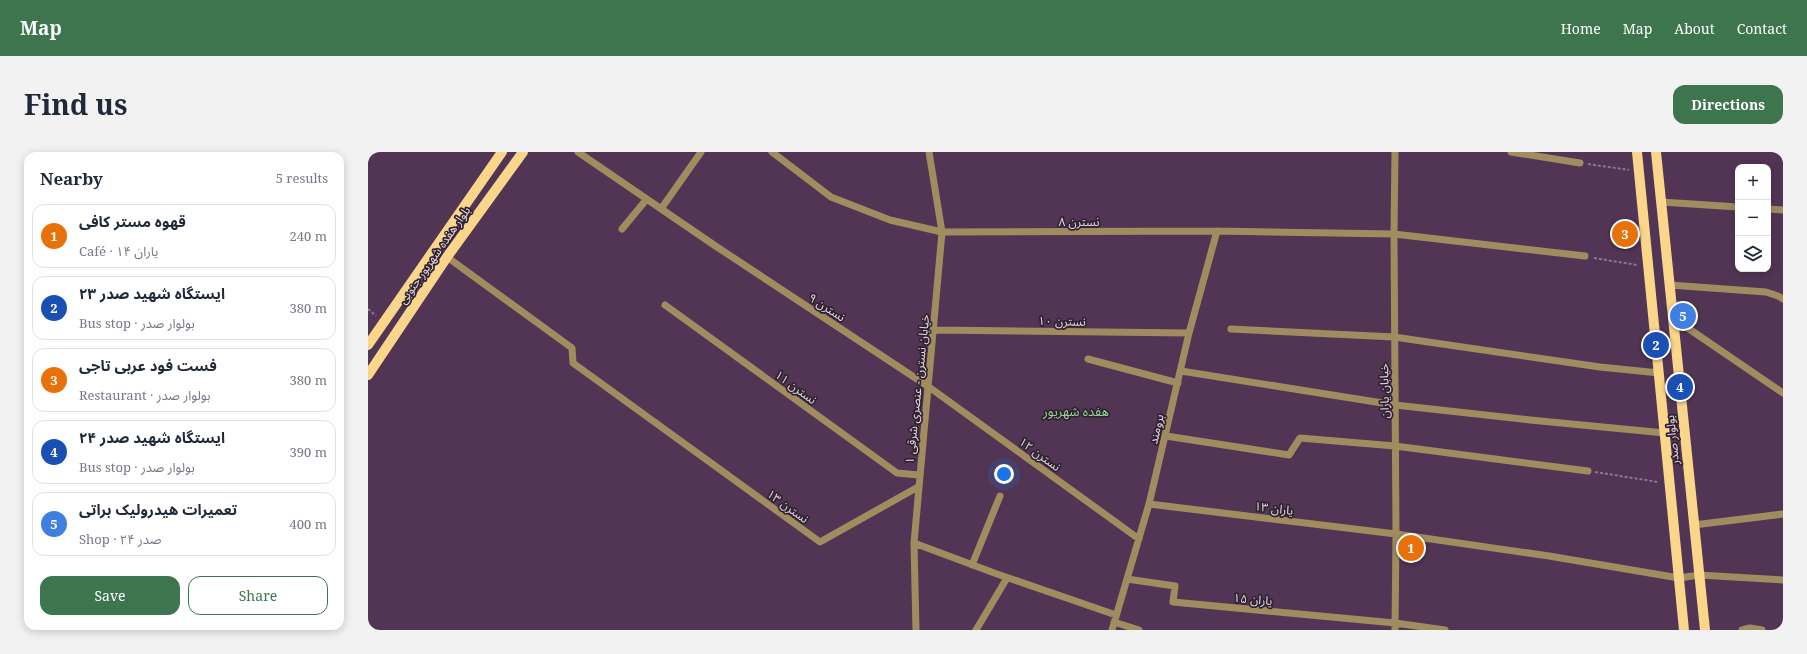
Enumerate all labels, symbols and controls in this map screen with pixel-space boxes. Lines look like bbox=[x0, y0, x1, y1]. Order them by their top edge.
text: Map bbox=[20, 15, 62, 41]
text: Home bbox=[1561, 19, 1601, 38]
text: Map bbox=[1623, 19, 1652, 38]
text: About bbox=[1674, 19, 1715, 38]
text: Contact bbox=[1737, 19, 1787, 38]
text: Find us bbox=[24, 85, 128, 123]
button: Directions bbox=[1673, 85, 1783, 124]
map controls bbox=[1735, 164, 1771, 272]
button: + bbox=[1735, 164, 1771, 200]
text: Nearby bbox=[40, 167, 103, 190]
text: 5 results bbox=[276, 169, 328, 187]
button: − bbox=[1735, 200, 1771, 236]
street label: بلوار هفده شهریور جنوبی bbox=[394, 203, 474, 307]
text: قهوه مستر کافی bbox=[79, 211, 186, 231]
street label: نسترن ۸ bbox=[1059, 213, 1099, 230]
pin: 3 bbox=[1612, 219, 1638, 249]
text: 1 bbox=[50, 227, 58, 245]
text: 240 m bbox=[290, 227, 327, 245]
button: layers bbox=[1735, 236, 1771, 272]
text: Café · یاران ۱۴ bbox=[79, 242, 158, 260]
text: ایستگاه شهید صدر ۲۳ bbox=[79, 283, 225, 303]
street label: نسترن ۹ bbox=[805, 289, 849, 325]
text: 2 bbox=[50, 299, 58, 317]
text: 380 m bbox=[290, 299, 327, 317]
pin: 5 bbox=[1670, 301, 1696, 331]
street label: نسترن ۱۰ bbox=[1038, 312, 1086, 330]
street label: خیابان نسترن - عنصری شرقی ۱ bbox=[901, 313, 933, 465]
text: Bus stop · بولوار صدر bbox=[79, 314, 195, 332]
pin: 2 bbox=[1643, 330, 1669, 360]
text: فست فود عربی تاجی bbox=[79, 355, 217, 375]
street label: خیابان یاران bbox=[1375, 363, 1393, 419]
street label: نسترن ۱۱ bbox=[772, 366, 820, 408]
text: 3 bbox=[50, 371, 58, 389]
text: 380 m bbox=[290, 371, 327, 389]
pin: 4 bbox=[1667, 372, 1693, 402]
text: Restaurant · بولوار صدر bbox=[79, 386, 210, 404]
district label: هفده شهریور bbox=[1042, 402, 1109, 420]
street label: برومند bbox=[1144, 412, 1168, 446]
street label: بولوار صدر bbox=[1661, 414, 1683, 467]
text: ایستگاه شهید صدر ۲۴ bbox=[79, 427, 225, 447]
street label: نسترن ۱۲ bbox=[1016, 433, 1064, 475]
text: 4 bbox=[50, 443, 58, 461]
text: 390 m bbox=[290, 443, 327, 461]
text: Bus stop · بولوار صدر bbox=[79, 458, 195, 476]
your location bbox=[994, 464, 1014, 484]
street label: نسترن ۱۳ bbox=[764, 485, 812, 527]
street label: یاران ۱۳ bbox=[1254, 497, 1295, 519]
text: تعمیرات هیدرولیک براتی bbox=[79, 499, 237, 519]
text: 5 bbox=[50, 515, 58, 533]
text: 400 m bbox=[290, 515, 327, 533]
text: Shop · صدر ۲۴ bbox=[79, 530, 162, 548]
pin: 1 bbox=[1398, 533, 1424, 563]
button: Save bbox=[40, 576, 180, 615]
button: Share bbox=[188, 576, 328, 615]
street label: یاران ۱۵ bbox=[1233, 589, 1273, 609]

